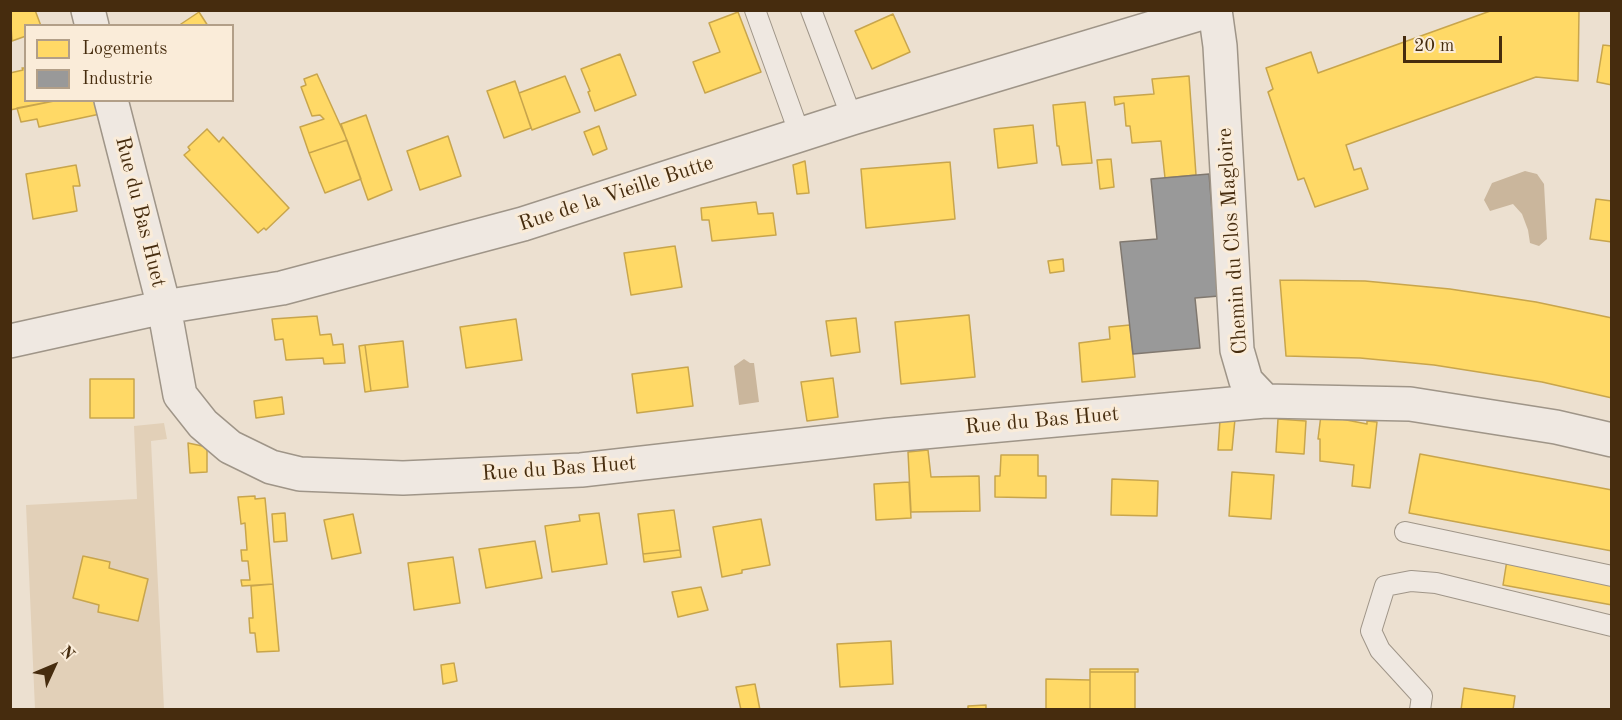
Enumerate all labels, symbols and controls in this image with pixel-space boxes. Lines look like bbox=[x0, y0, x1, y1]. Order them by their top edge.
legend bbox=[24, 24, 234, 102]
scale bar bbox=[1406, 24, 1505, 62]
text: 20 m bbox=[1414, 37, 1454, 55]
text: Logements bbox=[82, 40, 167, 58]
text: Industrie bbox=[82, 70, 152, 88]
street label: Chemin du Clos Magloire bbox=[1213, 127, 1253, 355]
street label: Rue du Bas Huet bbox=[109, 134, 171, 290]
street label: Rue de la Vieille Butte bbox=[515, 151, 717, 237]
street label: Rue du Bas Huet bbox=[964, 402, 1120, 440]
street label: Rue du Bas Huet bbox=[481, 451, 637, 487]
north arrow bbox=[24, 636, 84, 696]
text: N bbox=[57, 644, 77, 663]

